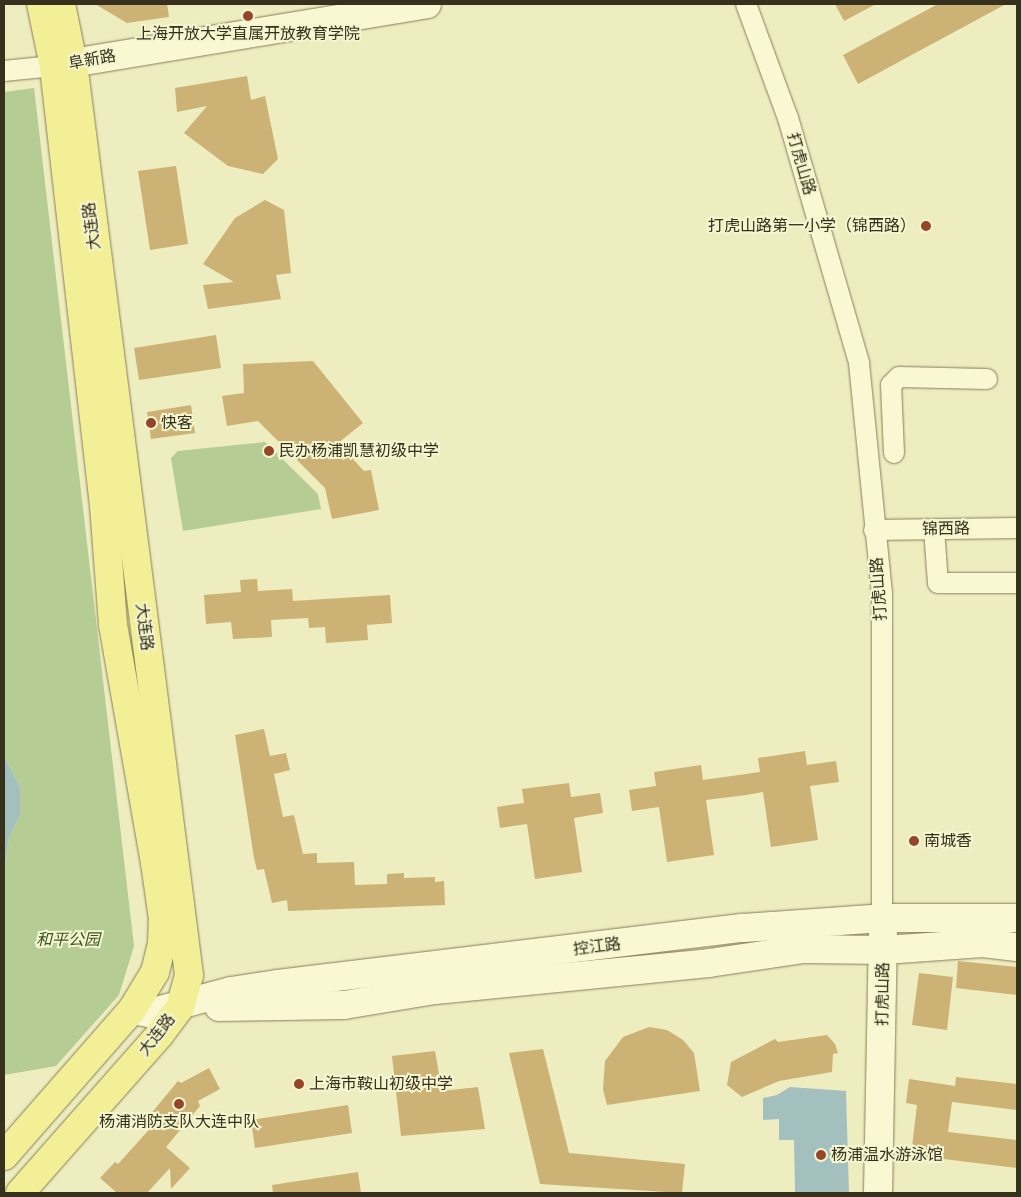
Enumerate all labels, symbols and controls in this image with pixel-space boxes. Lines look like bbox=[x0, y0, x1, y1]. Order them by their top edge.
marker: 上海开放大学直属开放教育学院 bbox=[242, 10, 254, 22]
place label: 上海开放大学直属开放教育学院 bbox=[136, 24, 360, 44]
street label: 阜新路 bbox=[67, 46, 117, 74]
street label: 打虎山路 bbox=[783, 131, 819, 197]
street label: 大连路 bbox=[80, 201, 104, 251]
place label: 打虎山路第一小学（锦西路） bbox=[708, 216, 916, 236]
marker: 打虎山路第一小学（锦西路） bbox=[920, 220, 932, 232]
place label: 快客 bbox=[161, 413, 193, 433]
marker: 快客 bbox=[145, 417, 157, 429]
place label: 民办杨浦凯慧初级中学 bbox=[279, 441, 439, 461]
marker: 民办杨浦凯慧初级中学 bbox=[263, 445, 275, 457]
street label: 锦西路 bbox=[922, 519, 970, 539]
street label: 打虎山路 bbox=[867, 556, 891, 622]
street label: 大连路 bbox=[132, 602, 156, 652]
place label: 南城香 bbox=[924, 831, 972, 851]
marker: 南城香 bbox=[908, 835, 920, 847]
park label: 和平公园 bbox=[36, 930, 100, 950]
street label: 控江路 bbox=[572, 935, 622, 959]
street label: 打虎山路 bbox=[873, 962, 893, 1026]
street label: 大连路 bbox=[135, 1010, 179, 1060]
place label: 上海市鞍山初级中学 bbox=[309, 1074, 453, 1094]
marker: 上海市鞍山初级中学 bbox=[293, 1078, 305, 1090]
marker: 杨浦消防支队大连中队 bbox=[173, 1098, 185, 1110]
place label: 杨浦消防支队大连中队 bbox=[99, 1112, 259, 1132]
place label: 杨浦温水游泳馆 bbox=[831, 1145, 943, 1165]
marker: 杨浦温水游泳馆 bbox=[815, 1149, 827, 1161]

